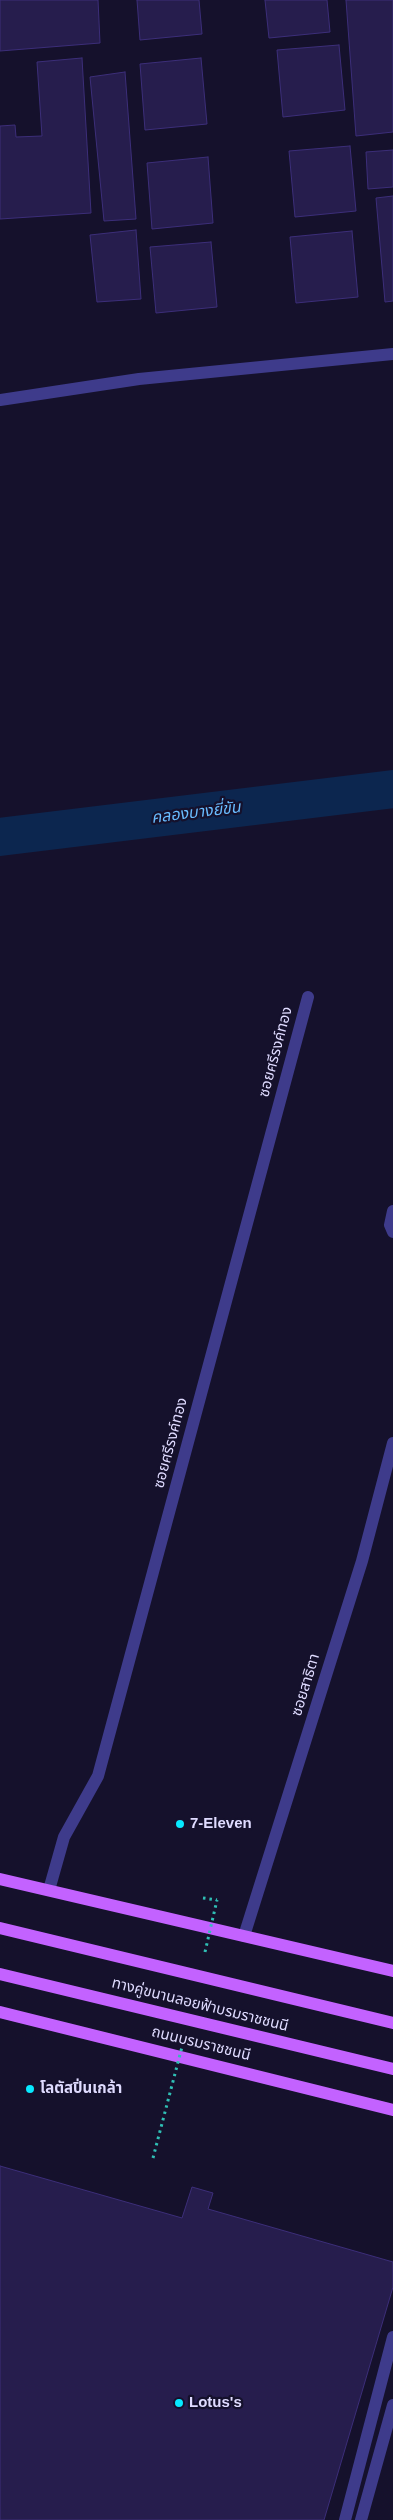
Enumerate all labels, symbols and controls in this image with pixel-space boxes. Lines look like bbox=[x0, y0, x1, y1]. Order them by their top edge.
water label: คลองบางยี่ขัน bbox=[150, 798, 242, 828]
street label: ซอยศรีรงค์ทอง bbox=[255, 1005, 297, 1099]
street label: ซอยศรีรงค์ทอง bbox=[150, 1396, 192, 1490]
street label: ซอยสาธิตา bbox=[288, 1652, 324, 1718]
place label: 7-Eleven bbox=[190, 1815, 252, 1833]
marker: 7-Eleven bbox=[174, 1818, 186, 1830]
street label: ทางคู่ขนานลอยฟ้าบรมราชชนนี bbox=[110, 1974, 290, 2036]
street label: ถนนบรมราชชนนี bbox=[150, 2023, 252, 2065]
place label: โลตัสปิ่นเกล้า bbox=[40, 2080, 122, 2098]
marker: โลตัสปิ่นเกล้า bbox=[24, 2083, 36, 2095]
place label: Lotus's bbox=[189, 2394, 242, 2412]
marker: Lotus's bbox=[173, 2397, 185, 2409]

